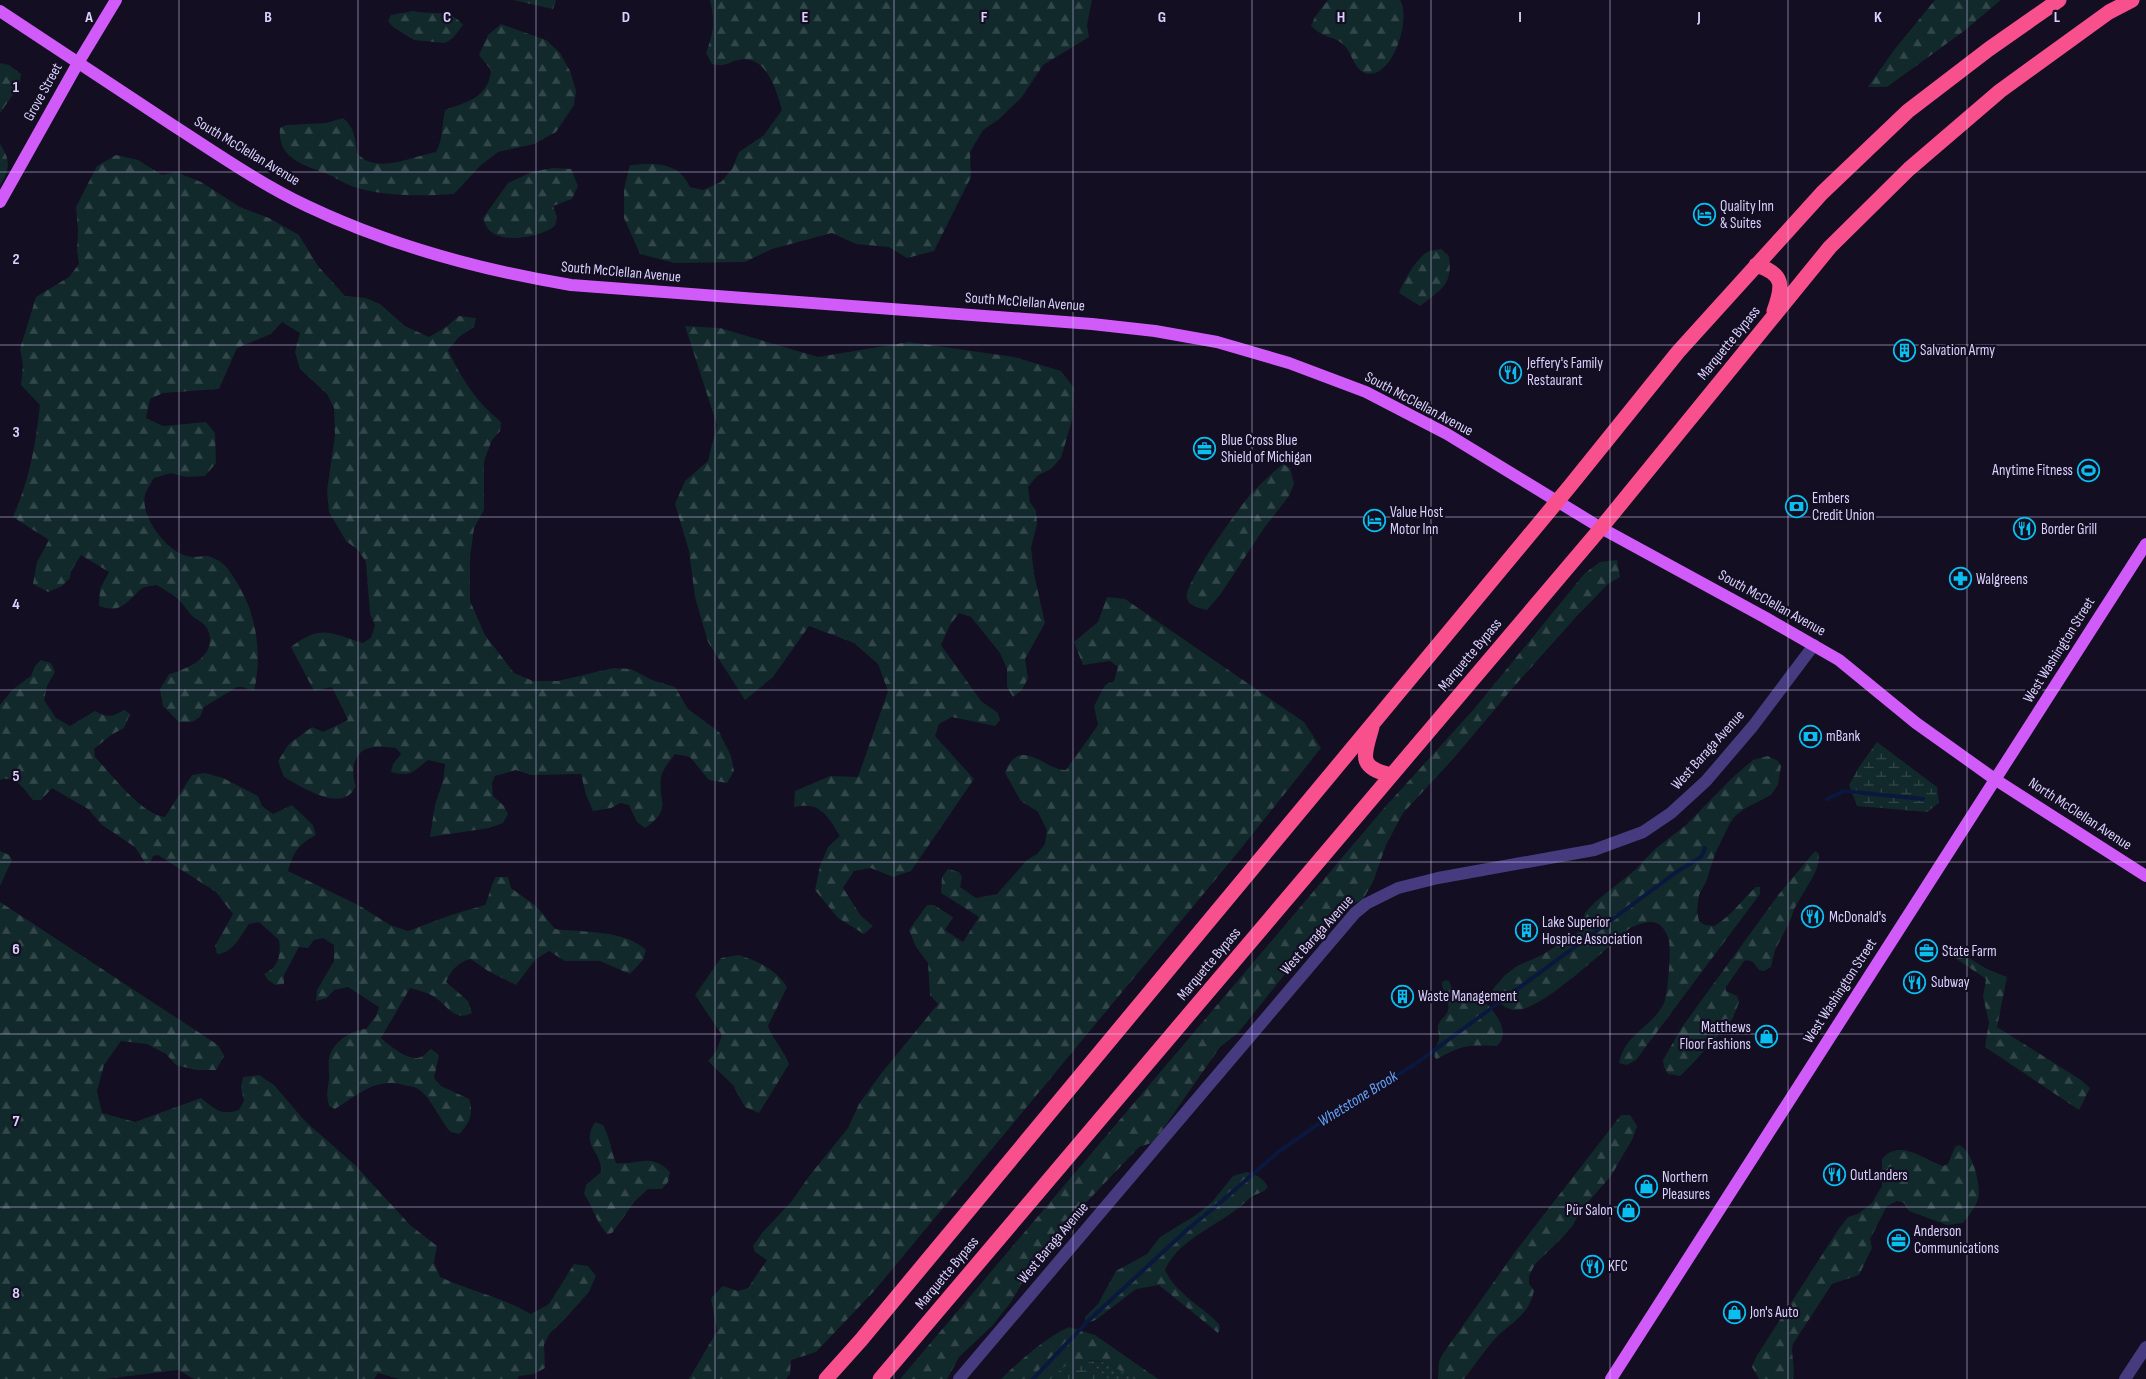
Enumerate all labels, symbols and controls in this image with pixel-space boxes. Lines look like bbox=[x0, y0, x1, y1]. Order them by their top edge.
text: A bbox=[84, 8, 93, 27]
text: B bbox=[264, 8, 272, 27]
text: C bbox=[443, 8, 451, 27]
text: D bbox=[622, 8, 630, 27]
text: E bbox=[802, 8, 809, 27]
text: F bbox=[981, 8, 988, 27]
text: G bbox=[1158, 8, 1166, 27]
text: H bbox=[1337, 8, 1345, 27]
text: I bbox=[1518, 8, 1522, 27]
text: J bbox=[1696, 8, 1701, 27]
text: K bbox=[1874, 8, 1882, 27]
text: L bbox=[2054, 8, 2061, 27]
street label: Grove Street bbox=[19, 59, 67, 124]
text: 1 bbox=[13, 78, 20, 97]
street label: South McClellan Avenue bbox=[191, 112, 303, 190]
place label: Quality Inn & Suites bbox=[1720, 197, 1774, 233]
hotel icon: Quality Inn & Suites bbox=[1692, 203, 1716, 227]
text: 2 bbox=[12, 250, 20, 269]
street label: South McClellan Avenue bbox=[560, 257, 682, 287]
street label: South McClellan Avenue bbox=[964, 288, 1086, 316]
street label: Marquette Bypass bbox=[1693, 302, 1765, 384]
building icon: Salvation Army bbox=[1892, 338, 1916, 362]
place label: Salvation Army bbox=[1920, 341, 1995, 360]
place label: Jeffery's Family Restaurant bbox=[1526, 354, 1603, 390]
restaurant icon: Jeffery's Family Restaurant bbox=[1499, 360, 1523, 384]
street label: South McClellan Avenue bbox=[1362, 367, 1476, 441]
text: 3 bbox=[12, 423, 20, 442]
place label: Blue Cross Blue Shield of Michigan bbox=[1221, 431, 1312, 467]
office icon: Blue Cross Blue Shield of Michigan bbox=[1193, 437, 1217, 461]
sports icon: Anytime Fitness bbox=[2077, 458, 2101, 482]
place label: Anytime Fitness bbox=[1991, 461, 2073, 480]
place label: Embers Credit Union bbox=[1812, 489, 1875, 525]
bank icon: Embers Credit Union bbox=[1784, 495, 1808, 519]
place label: Value Host Motor Inn bbox=[1390, 503, 1444, 539]
hotel icon: Value Host Motor Inn bbox=[1362, 509, 1386, 533]
restaurant icon: Border Grill bbox=[2013, 517, 2037, 541]
place label: Border Grill bbox=[2041, 520, 2097, 539]
street label: South McClellan Avenue bbox=[1715, 566, 1829, 640]
pharmacy icon: Walgreens bbox=[1948, 567, 1972, 591]
place label: Walgreens bbox=[1976, 570, 2028, 589]
street label: West Washington Street bbox=[2019, 593, 2099, 706]
text: 4 bbox=[12, 595, 20, 614]
street label: Marquette Bypass bbox=[1434, 615, 1506, 695]
street label: West Baraga Avenue bbox=[1667, 706, 1749, 794]
bank icon: mBank bbox=[1798, 724, 1822, 748]
place label: mBank bbox=[1826, 727, 1861, 746]
text: 5 bbox=[12, 767, 20, 786]
street label: North McClellan Avenue bbox=[2025, 773, 2135, 855]
street label: West Baraga Avenue bbox=[1276, 891, 1358, 979]
restaurant icon: McDonald's bbox=[1801, 905, 1825, 929]
place label: McDonald's bbox=[1829, 908, 1887, 927]
place label: Lake Superior Hospice Association bbox=[1542, 913, 1642, 949]
building icon: Lake Superior Hospice Association bbox=[1514, 919, 1538, 943]
street label: Marquette Bypass bbox=[1173, 924, 1245, 1004]
street label: West Washington Street bbox=[1799, 935, 1881, 1047]
office icon: State Farm bbox=[1914, 939, 1938, 963]
text: 6 bbox=[12, 940, 20, 959]
place label: State Farm bbox=[1942, 942, 1997, 961]
restaurant icon: Subway bbox=[1903, 970, 1927, 994]
place label: Subway bbox=[1931, 973, 1970, 992]
building icon: Waste Management bbox=[1390, 984, 1414, 1008]
place label: Waste Management bbox=[1418, 987, 1517, 1006]
place label: Matthews Floor Fashions bbox=[1680, 1018, 1751, 1054]
shop icon: Matthews Floor Fashions bbox=[1755, 1024, 1779, 1048]
water label: Whetstone Brook bbox=[1315, 1066, 1402, 1131]
text: 7 bbox=[13, 1112, 20, 1131]
restaurant icon: OutLanders bbox=[1822, 1163, 1846, 1187]
place label: OutLanders bbox=[1850, 1166, 1908, 1185]
place label: Northern Pleasures bbox=[1662, 1168, 1710, 1204]
shop icon: Northern Pleasures bbox=[1634, 1174, 1658, 1198]
street label: West Baraga Avenue bbox=[1013, 1198, 1093, 1288]
shop icon: Pür Salon bbox=[1617, 1198, 1641, 1222]
place label: Pür Salon bbox=[1566, 1201, 1613, 1220]
place label: Anderson Communications bbox=[1913, 1222, 1999, 1258]
office icon: Anderson Communications bbox=[1886, 1228, 1910, 1252]
street label: Marquette Bypass bbox=[911, 1233, 983, 1313]
restaurant icon: KFC bbox=[1580, 1254, 1604, 1278]
place label: KFC bbox=[1608, 1257, 1628, 1276]
text: 8 bbox=[12, 1284, 20, 1303]
shop icon: Jon's Auto bbox=[1722, 1300, 1746, 1324]
place label: Jon's Auto bbox=[1749, 1303, 1799, 1322]

